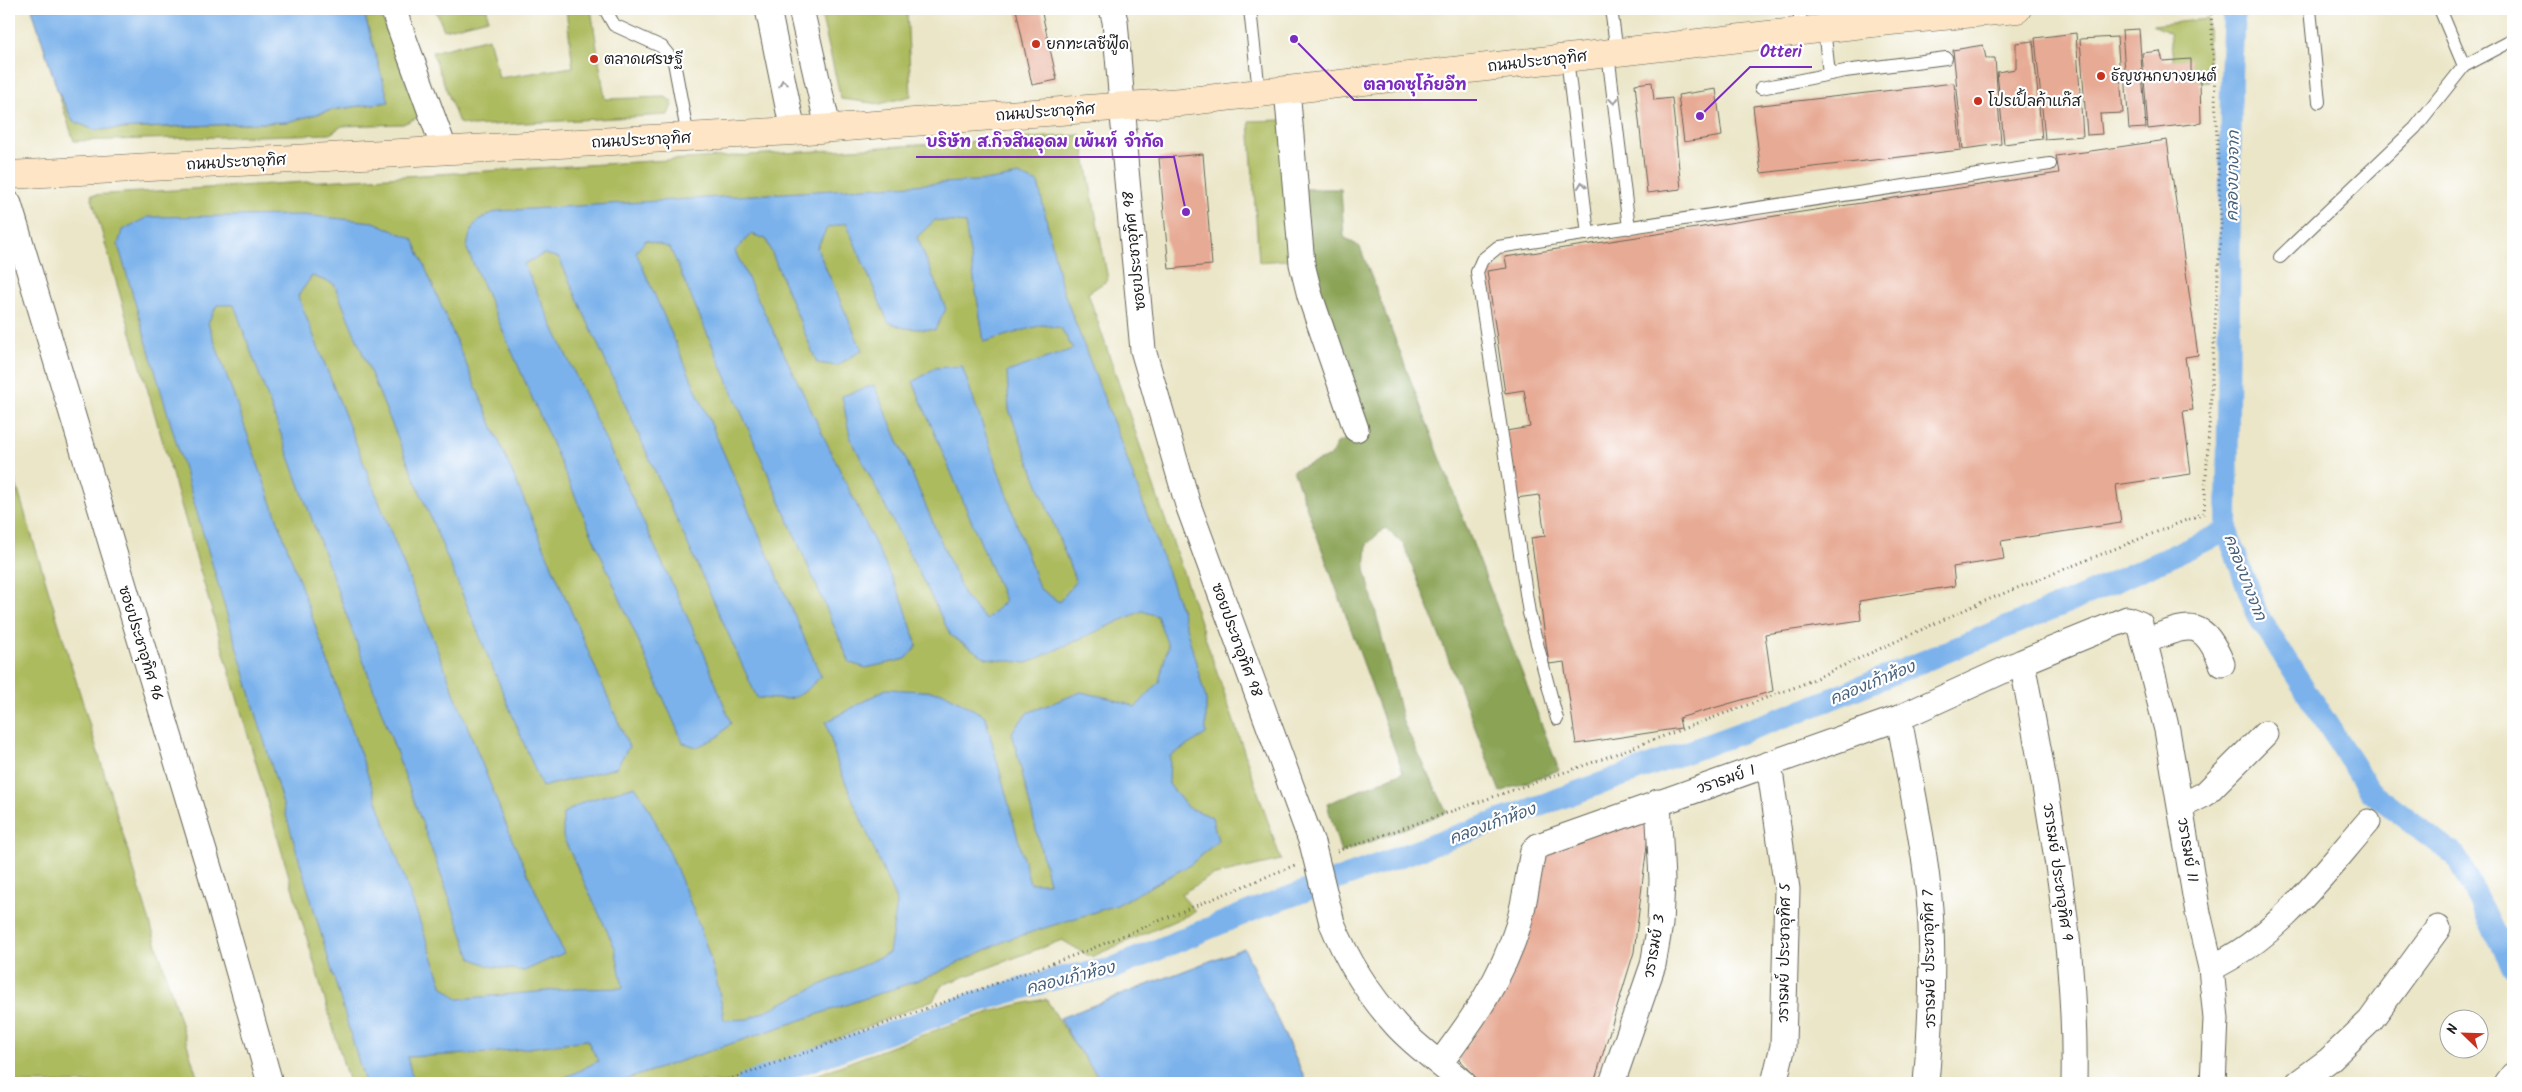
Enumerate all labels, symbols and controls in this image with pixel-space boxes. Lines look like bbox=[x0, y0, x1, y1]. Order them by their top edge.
place label: ยกทะเลซีฟู๊ด bbox=[1046, 33, 1129, 57]
callout: Otteri bbox=[1750, 36, 1812, 67]
marker: ยกทะเลซีฟู๊ด bbox=[1030, 38, 1042, 50]
text: Otteri bbox=[1760, 40, 1803, 65]
street label: ถนนประชาอุทิศ bbox=[1487, 45, 1589, 79]
place label: ตลาดเศรษฐี bbox=[604, 48, 683, 72]
marker: ตลาดเศรษฐี bbox=[588, 53, 600, 65]
place label: ธัญชนกยางยนต์ bbox=[2111, 65, 2217, 89]
callout: ตลาดซุโก้ยอีท bbox=[1354, 69, 1477, 100]
marker: ธัญชนกยางยนต์ bbox=[2095, 70, 2107, 82]
text: ตลาดซุโก้ยอีท bbox=[1363, 73, 1467, 98]
one-way arrow bbox=[778, 79, 789, 88]
place label: โปรเปิ้ลค้าแก๊ส bbox=[1988, 88, 2083, 114]
marker: โปรเปิ้ลค้าแก๊ส bbox=[1972, 95, 1984, 107]
street label: ถนนประชาอุทิศ bbox=[995, 97, 1097, 128]
one-way arrow bbox=[1608, 98, 1619, 106]
street label: ถนนประชาอุทิศ bbox=[591, 126, 693, 156]
callout: บริษัท ส.กิจสินอุดม เพ้นท์ จำกัด bbox=[916, 126, 1174, 157]
text: บริษัท ส.กิจสินอุดม เพ้นท์ จำกัด bbox=[926, 130, 1164, 155]
water label: คลองบางจาก bbox=[2220, 130, 2247, 222]
street label: ถนนประชาอุทิศ bbox=[186, 148, 288, 178]
one-way arrow bbox=[1577, 181, 1588, 189]
street label: ซอยประชาอุทิศ 98 bbox=[1117, 189, 1153, 312]
water label: คลองบางจาก bbox=[2217, 531, 2273, 625]
street label: ซอยประชาอุทิศ 98 bbox=[1204, 580, 1268, 702]
street label: ซอยประชาอุทิศ 96 bbox=[111, 583, 169, 704]
water label: คลองเก้าห้อง bbox=[1826, 654, 1921, 712]
street label: วรารมย์ 1 bbox=[1694, 759, 1759, 801]
water label: คลองเก้าห้อง bbox=[1446, 797, 1541, 852]
street label: วรารมย์ ประชาอุทิศ 9 bbox=[2035, 802, 2079, 943]
street label: วรารมย์ 11 bbox=[2170, 816, 2204, 884]
street label: วรารมย์ ประชาอุทิศ 5 bbox=[1772, 882, 1798, 1023]
street label: วรารมย์ ประชาอุทิศ 7 bbox=[1917, 889, 1943, 1028]
street label: วรารมย์ 3 bbox=[1638, 912, 1672, 980]
water label: คลองเก้าห้อง bbox=[1024, 955, 1119, 1002]
north arrow bbox=[2440, 1010, 2490, 1060]
text: N bbox=[2441, 1021, 2465, 1038]

